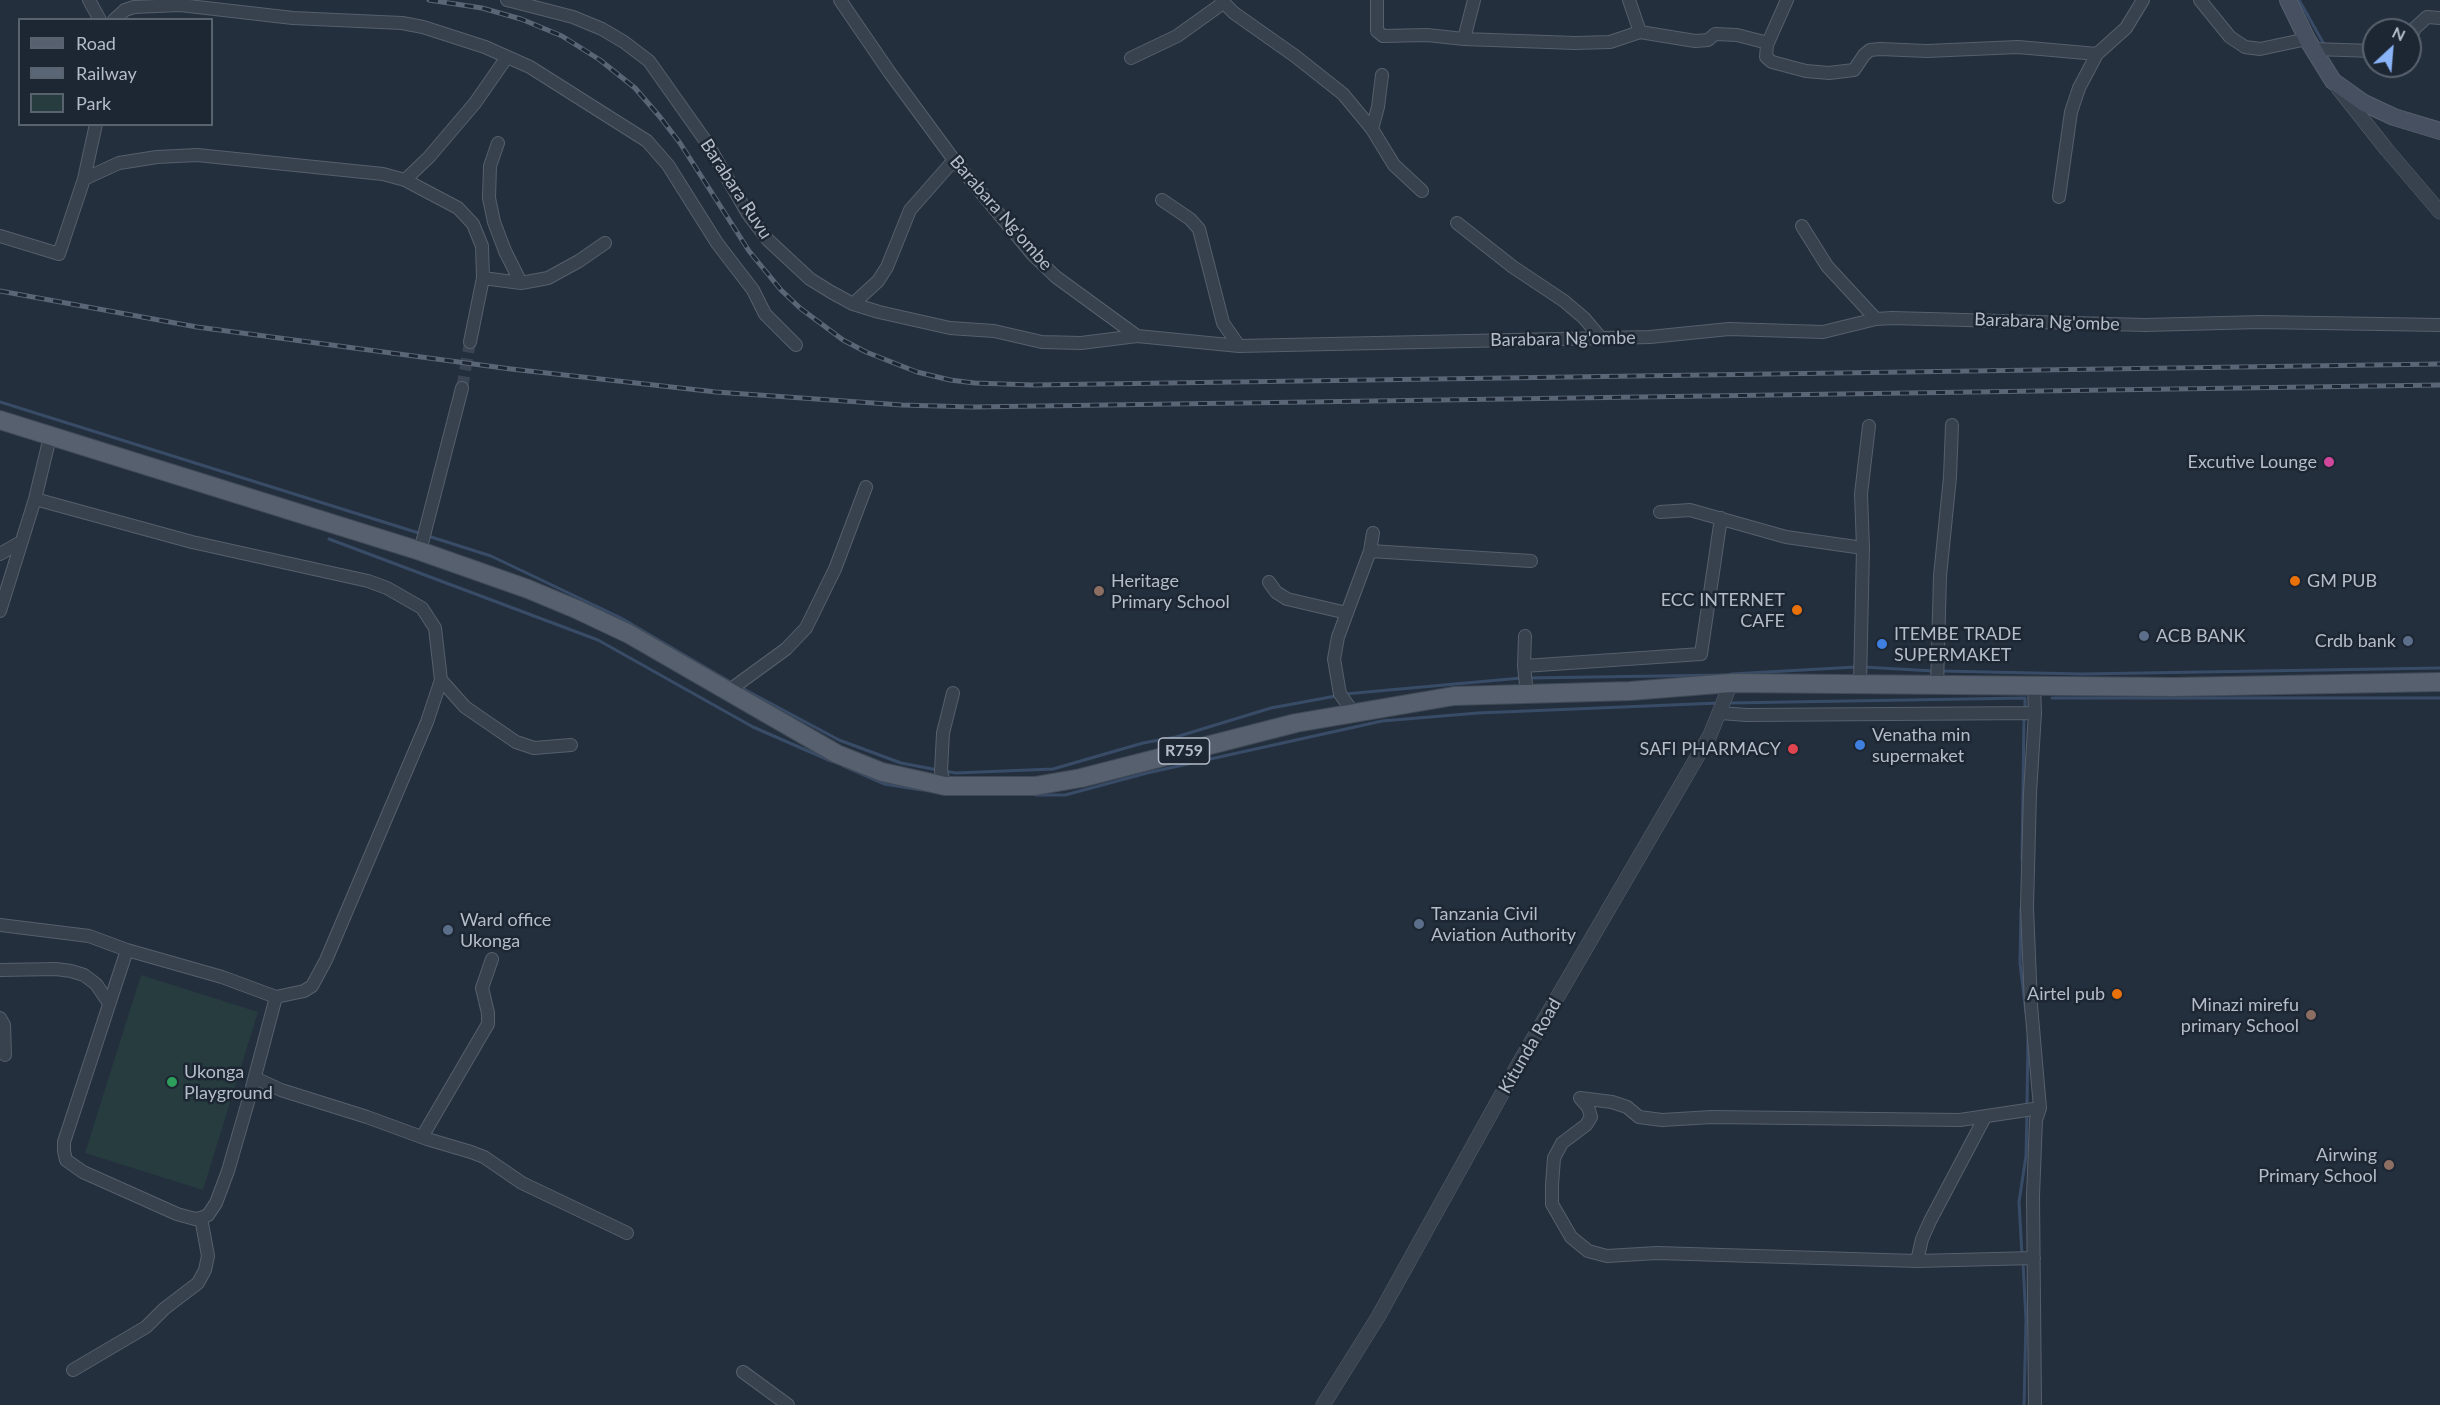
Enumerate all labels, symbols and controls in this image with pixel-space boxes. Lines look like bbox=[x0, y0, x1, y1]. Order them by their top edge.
legend bbox=[18, 18, 213, 126]
north arrow bbox=[2362, 18, 2422, 78]
text: N bbox=[2390, 22, 2409, 44]
text: Road bbox=[76, 32, 116, 54]
text: Railway bbox=[76, 62, 137, 84]
text: Park bbox=[76, 92, 111, 114]
street label: Barabara Ruvu bbox=[696, 135, 776, 243]
street label: Barabara Ng'ombe bbox=[945, 151, 1057, 275]
street label: Barabara Ng'ombe bbox=[1974, 309, 2120, 335]
street label: Barabara Ng'ombe bbox=[1490, 327, 1636, 351]
place label: Excutive Lounge bbox=[2188, 451, 2317, 473]
marker: Excutive Lounge bbox=[2322, 455, 2336, 469]
place label: Heritage Primary School bbox=[1111, 570, 1230, 612]
place label: GM PUB bbox=[2307, 570, 2377, 592]
marker: GM PUB bbox=[2288, 574, 2302, 588]
marker: Heritage Primary School bbox=[1092, 584, 1106, 598]
place label: ECC INTERNET CAFE bbox=[1661, 589, 1785, 632]
marker: ECC INTERNET CAFE bbox=[1790, 603, 1804, 617]
place label: ITEMBE TRADE SUPERMAKET bbox=[1894, 623, 2022, 666]
place label: ACB BANK bbox=[2156, 625, 2245, 647]
marker: ACB BANK bbox=[2137, 629, 2151, 643]
place label: Crdb bank bbox=[2315, 630, 2396, 652]
marker: Crdb bank bbox=[2401, 634, 2415, 648]
marker: ITEMBE TRADE SUPERMAKET bbox=[1875, 637, 1889, 651]
place label: Venatha min supermaket bbox=[1872, 724, 1970, 766]
road number: R759 bbox=[1158, 738, 1210, 764]
place label: SAFI PHARMACY bbox=[1640, 738, 1781, 760]
marker: Venatha min supermaket bbox=[1853, 738, 1867, 752]
marker: SAFI PHARMACY bbox=[1786, 742, 1800, 756]
place label: Tanzania Civil Aviation Authority bbox=[1431, 903, 1576, 946]
place label: Ward office Ukonga bbox=[460, 909, 551, 952]
marker: Tanzania Civil Aviation Authority bbox=[1412, 917, 1426, 931]
marker: Ward office Ukonga bbox=[441, 923, 455, 937]
place label: Airtel pub bbox=[2027, 983, 2105, 1005]
marker: Airtel pub bbox=[2110, 987, 2124, 1001]
place label: Minazi mirefu primary School bbox=[2181, 994, 2299, 1036]
street label: Kitunda Road bbox=[1494, 995, 1566, 1097]
marker: Minazi mirefu primary School bbox=[2304, 1008, 2318, 1022]
place label: Ukonga Playground bbox=[184, 1061, 273, 1104]
marker: Ukonga Playground bbox=[165, 1075, 179, 1089]
place label: Airwing Primary School bbox=[2258, 1144, 2377, 1186]
marker: Airwing Primary School bbox=[2382, 1158, 2396, 1172]

